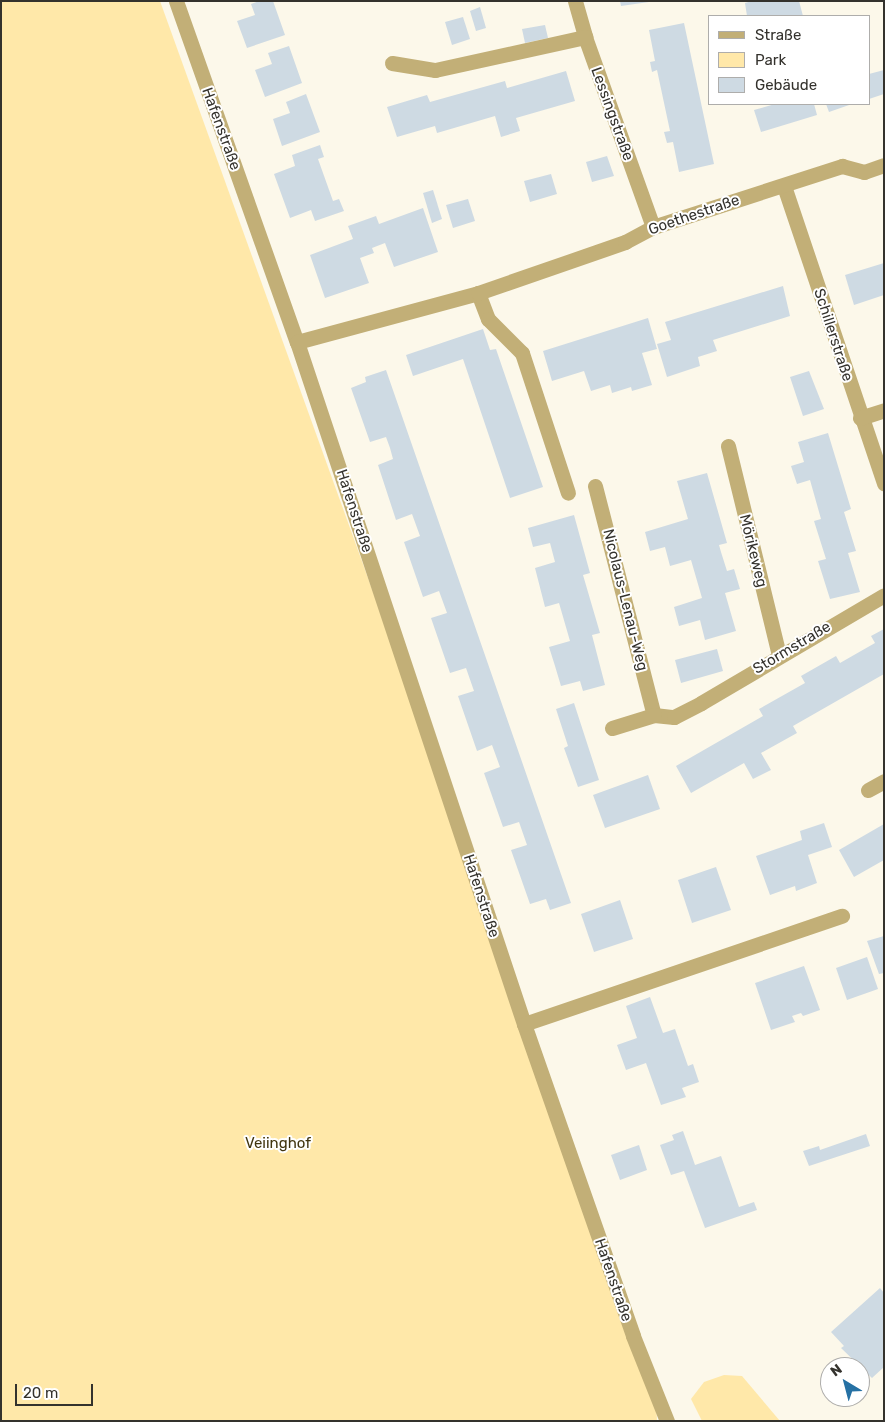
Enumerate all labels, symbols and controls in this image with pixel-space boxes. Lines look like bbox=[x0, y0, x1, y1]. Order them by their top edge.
legend bbox=[708, 15, 870, 105]
text: Straße bbox=[755, 26, 801, 44]
text: Park bbox=[755, 51, 786, 69]
street label: Lessingstraße bbox=[587, 65, 637, 163]
text: Gebäude bbox=[755, 76, 817, 94]
street label: Hafenstraße bbox=[198, 85, 244, 173]
street label: Goethestraße bbox=[646, 191, 742, 239]
street label: Schillerstraße bbox=[810, 286, 856, 384]
street label: Hafenstraße bbox=[332, 467, 376, 555]
street label: Mörikeweg bbox=[735, 513, 771, 589]
street label: Nicolaus-Lenau-Weg bbox=[599, 527, 651, 673]
street label: Stormstraße bbox=[750, 618, 834, 678]
street label: Hafenstraße bbox=[459, 852, 503, 940]
park label: Veiinghof bbox=[245, 1135, 311, 1153]
street label: Hafenstraße bbox=[590, 1236, 636, 1324]
north arrow bbox=[820, 1357, 870, 1407]
text: N bbox=[827, 1361, 845, 1380]
scale bar bbox=[18, 1374, 95, 1406]
text: 20 m bbox=[23, 1384, 58, 1402]

